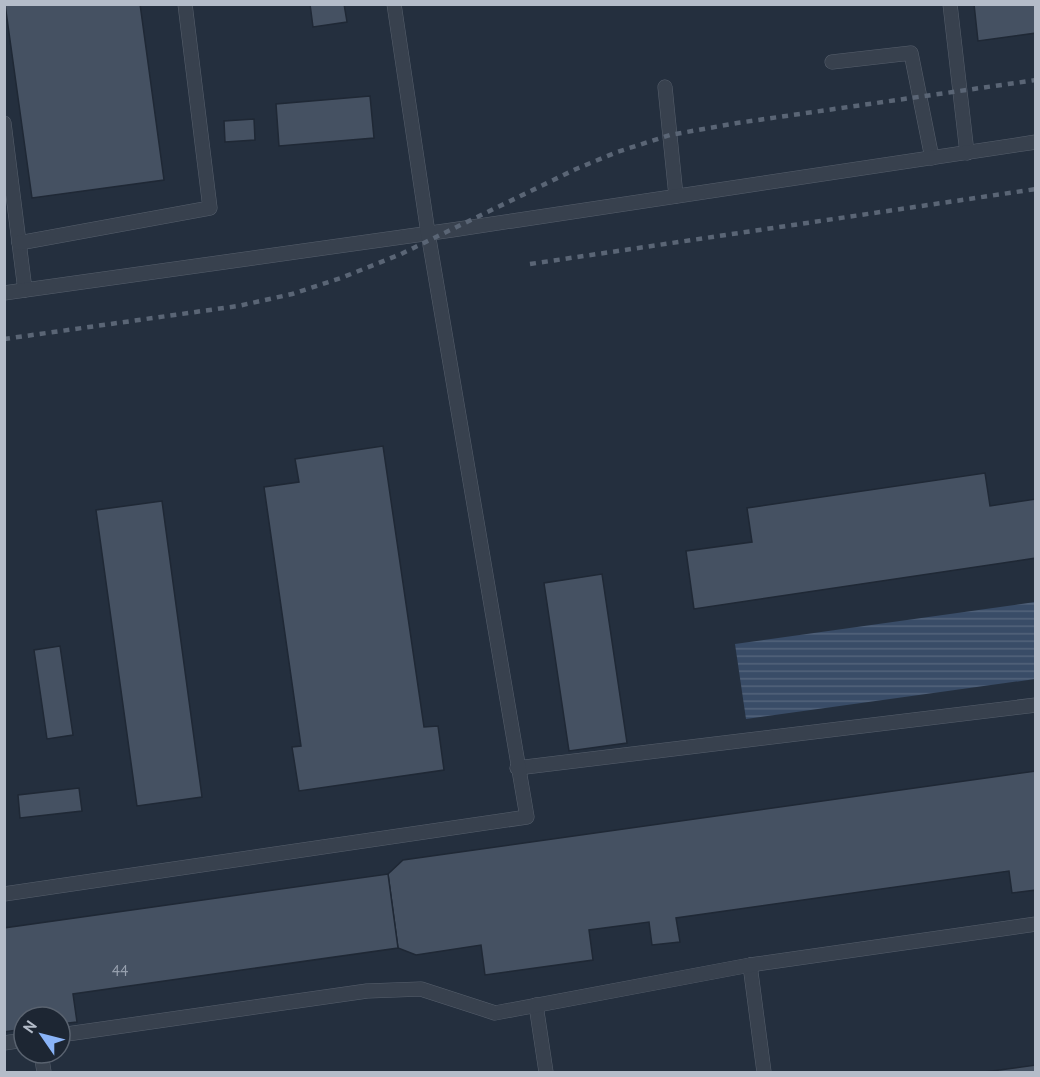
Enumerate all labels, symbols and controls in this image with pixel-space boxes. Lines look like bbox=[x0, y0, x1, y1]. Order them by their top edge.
house number: 44 bbox=[112, 961, 128, 980]
north arrow bbox=[12, 1005, 72, 1065]
text: N bbox=[19, 1016, 41, 1036]

